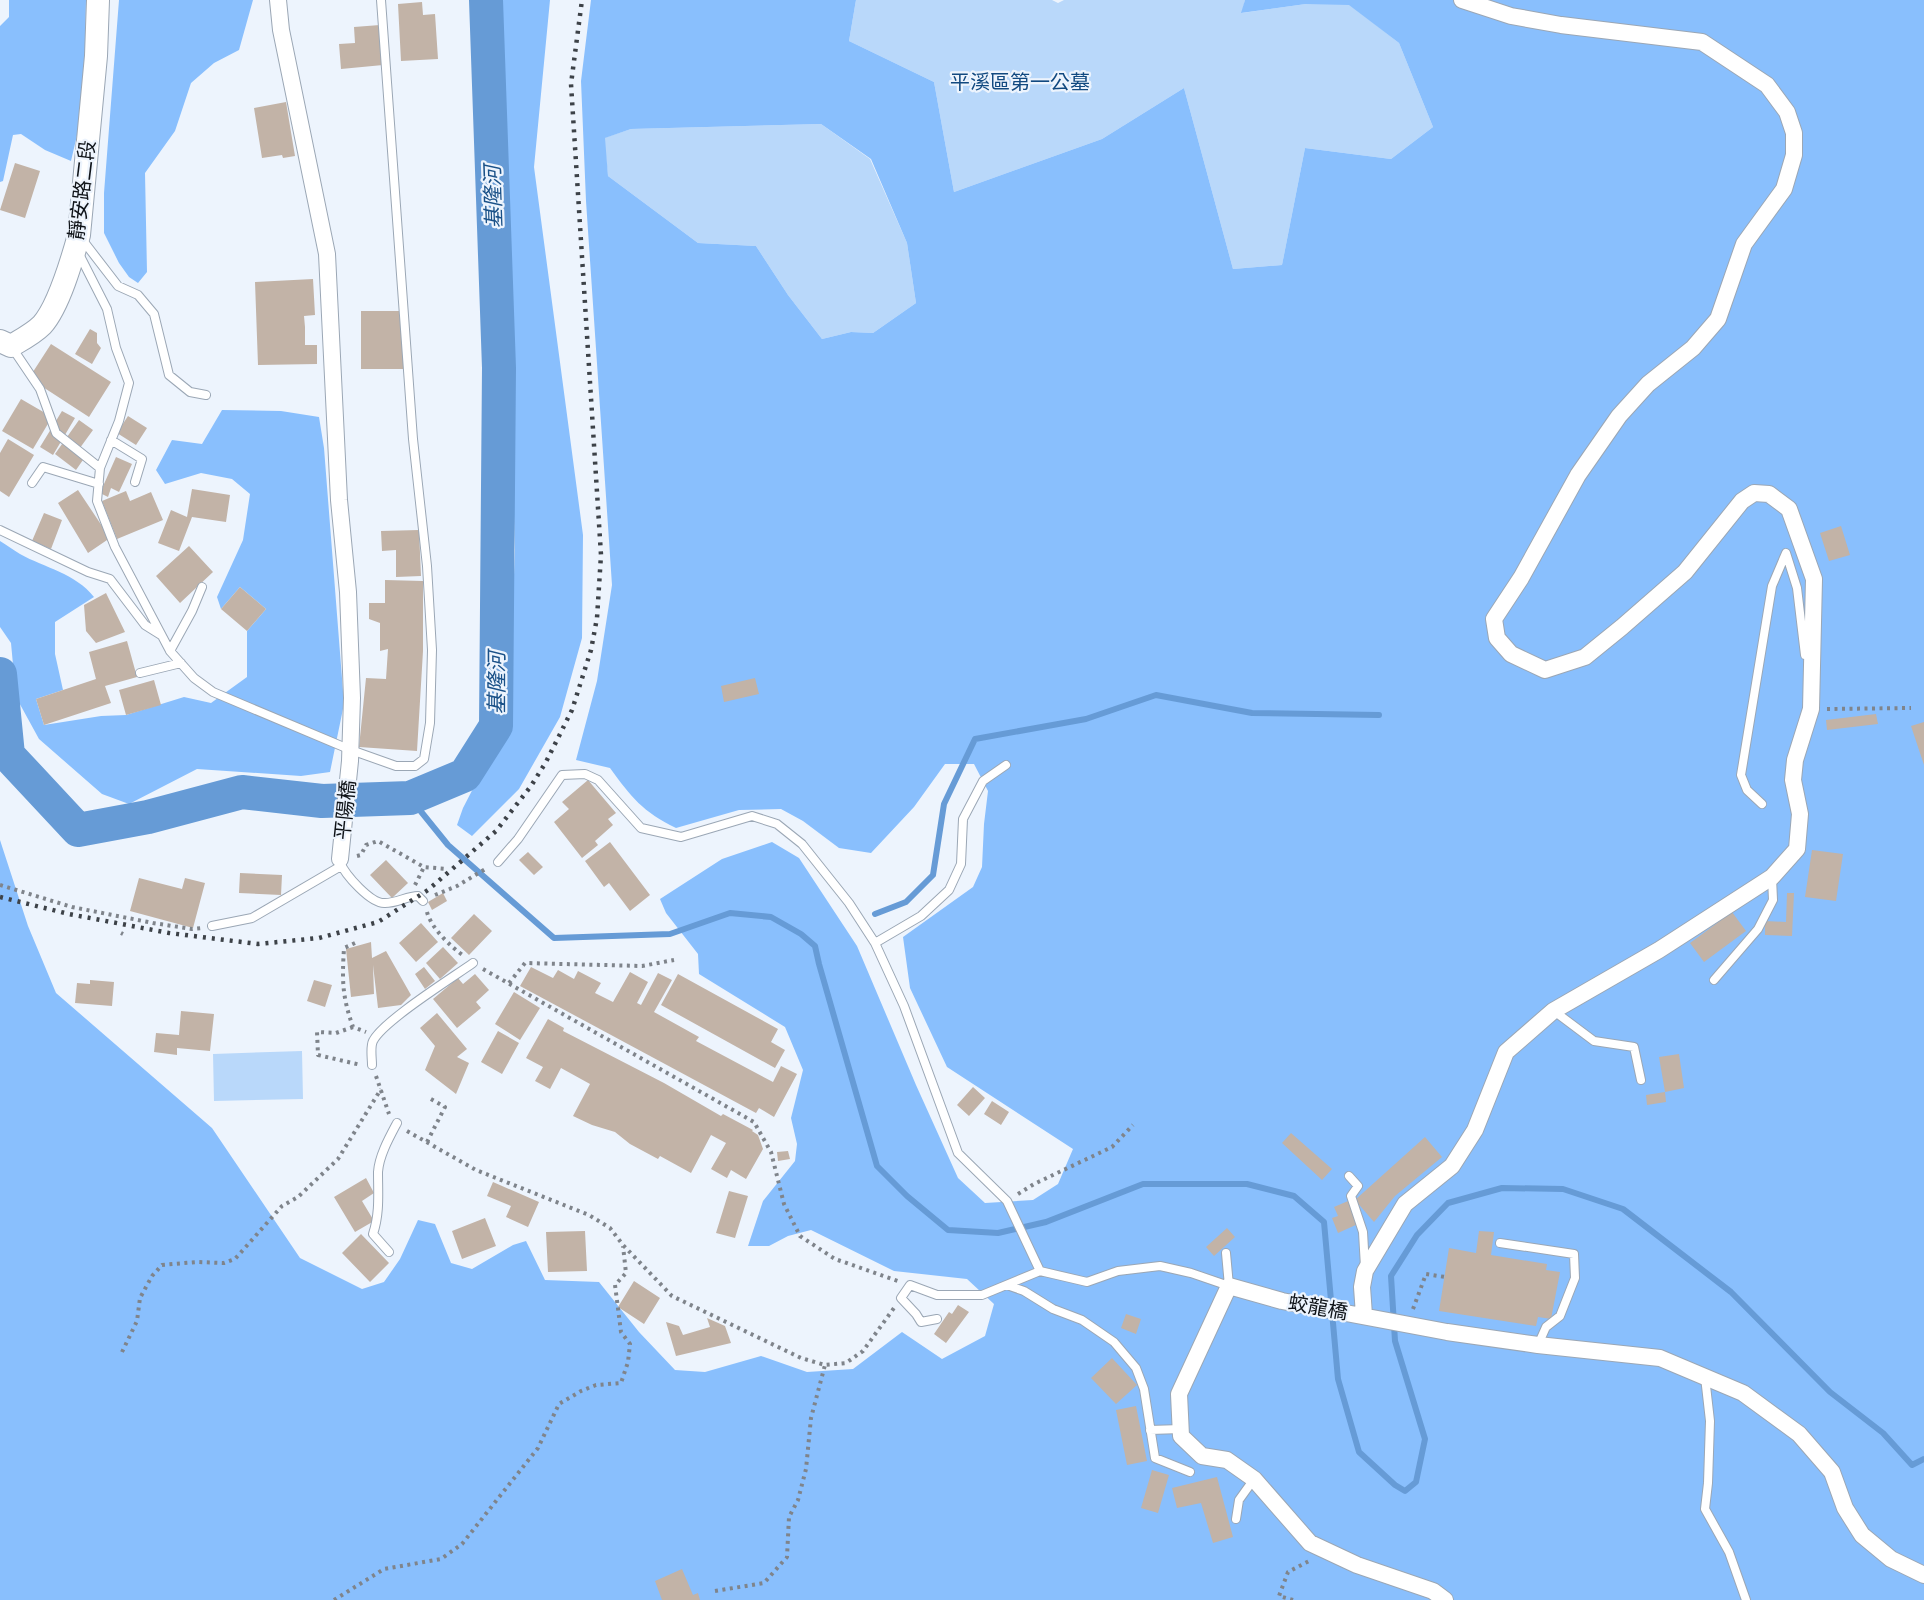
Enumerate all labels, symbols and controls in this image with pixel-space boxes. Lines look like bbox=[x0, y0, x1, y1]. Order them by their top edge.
park label: 平溪區第一公墓 bbox=[950, 71, 1090, 93]
street label: 靜安路二段 bbox=[65, 139, 99, 241]
water label: 基隆河 bbox=[480, 161, 506, 229]
water label: 基隆河 bbox=[485, 648, 508, 715]
street label: 平陽橋 bbox=[331, 779, 359, 841]
street label: 蛟龍橋 bbox=[1287, 1291, 1349, 1323]

